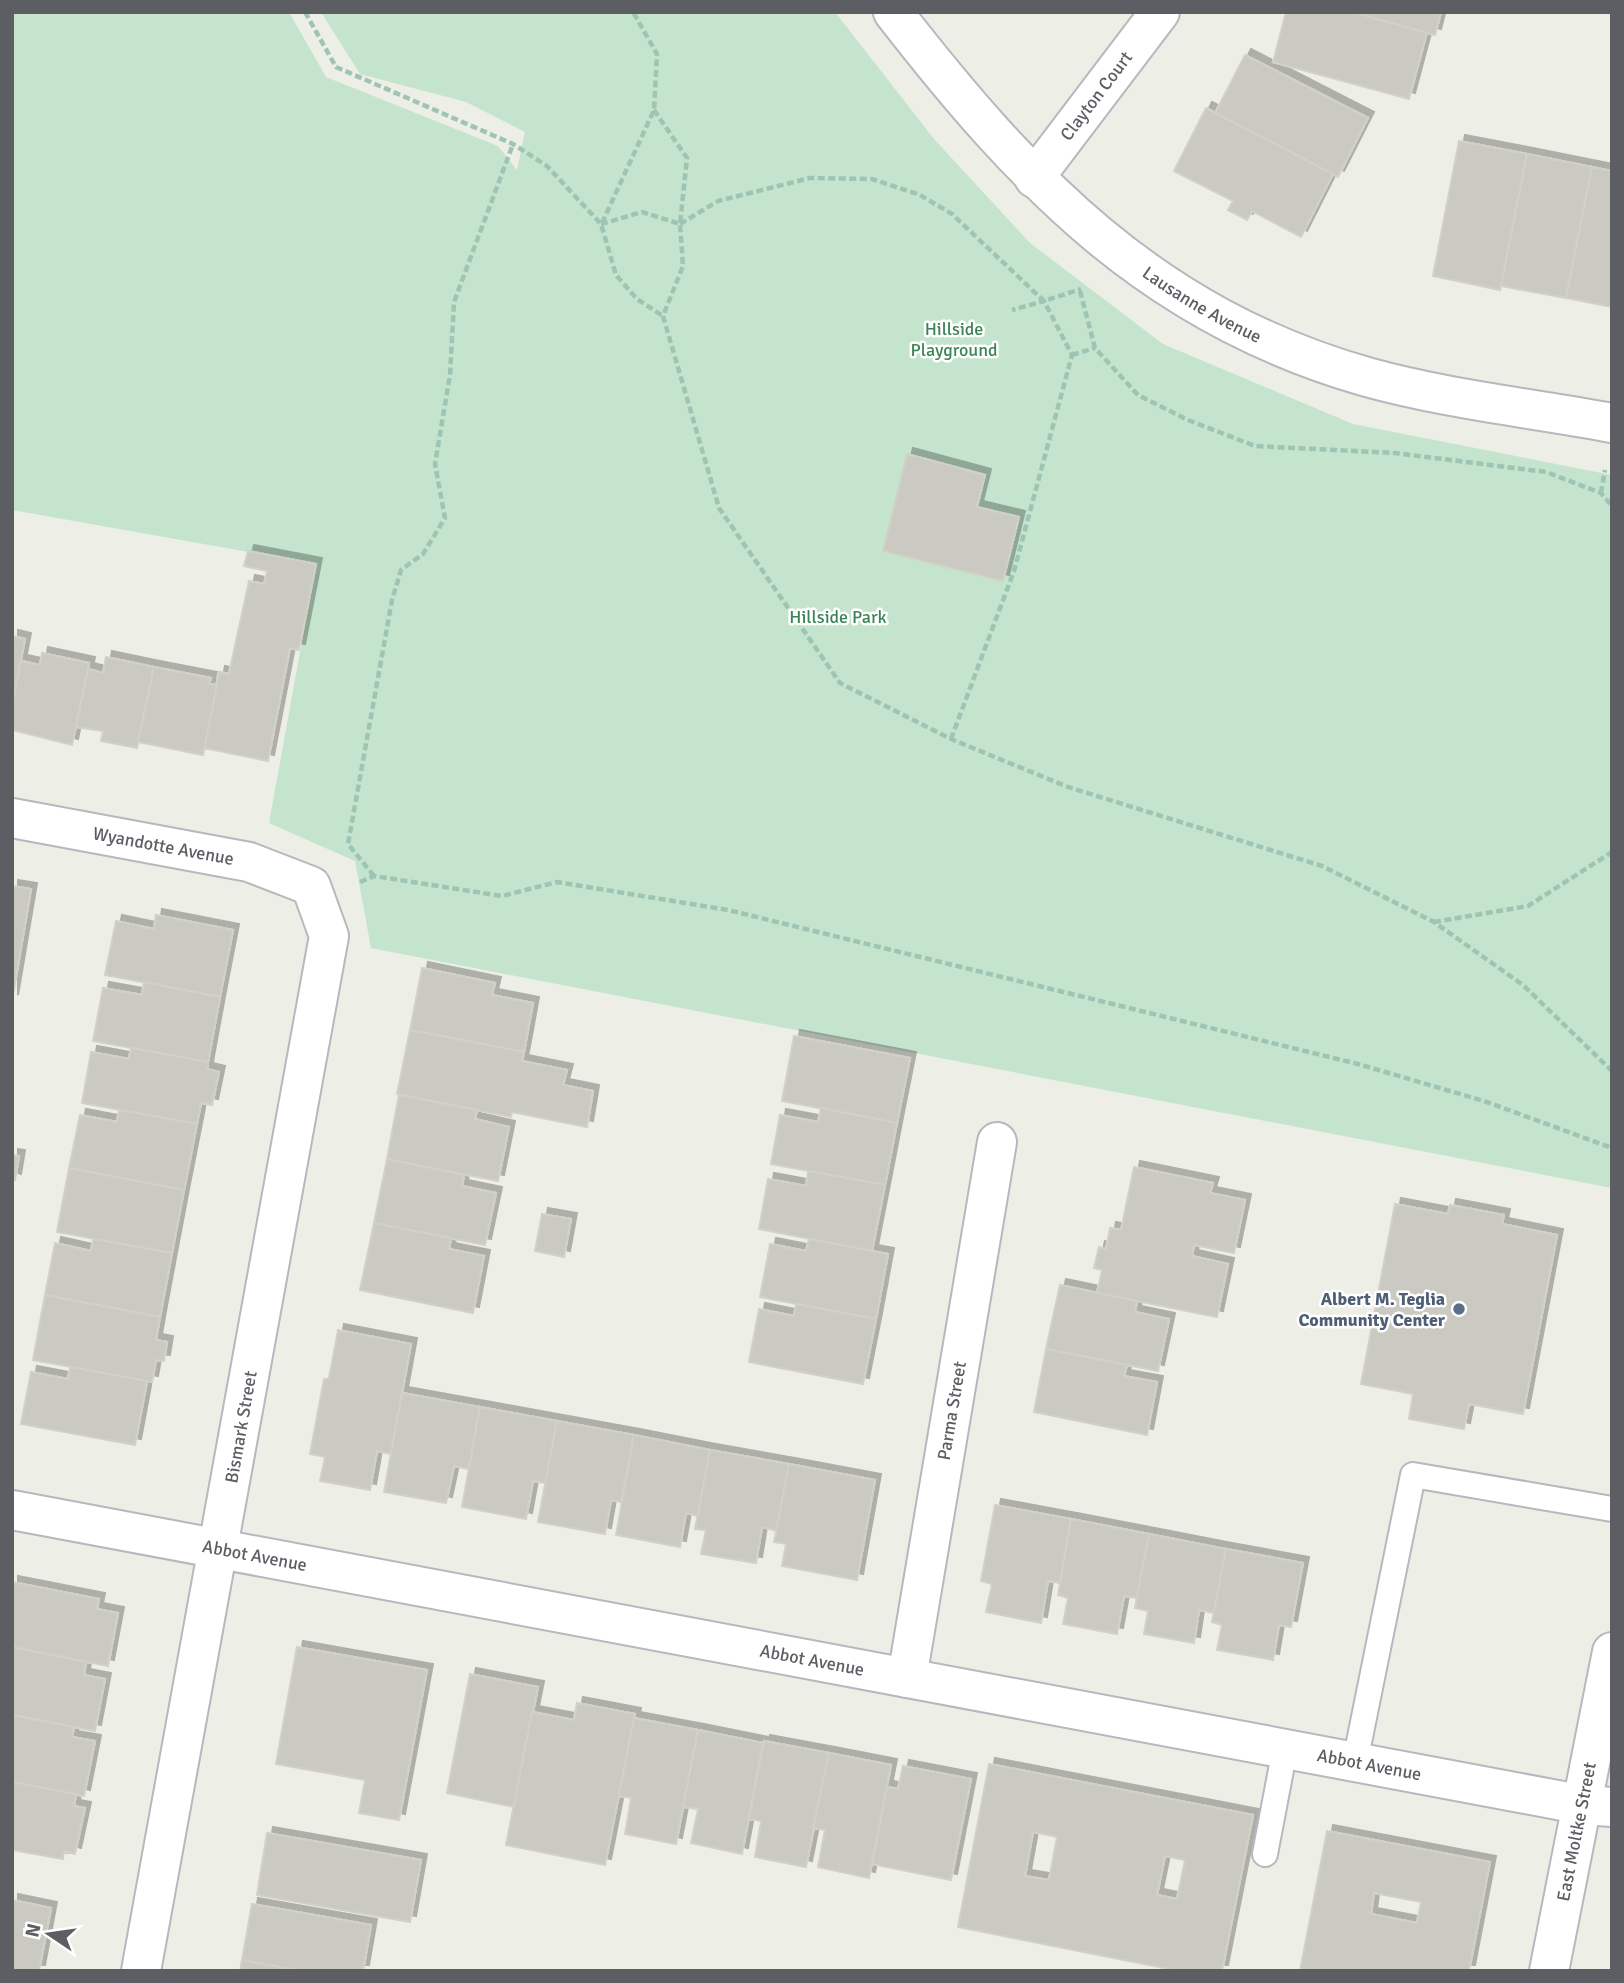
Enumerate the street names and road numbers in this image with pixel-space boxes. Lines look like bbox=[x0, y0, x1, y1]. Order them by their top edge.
street label: Clayton Court bbox=[1055, 47, 1137, 145]
street label: Lausanne Avenue bbox=[1138, 261, 1265, 348]
street label: Wyandotte Avenue bbox=[91, 822, 236, 870]
street label: Parma Street bbox=[933, 1360, 971, 1462]
street label: Bismark Street bbox=[220, 1369, 262, 1485]
street label: Abbot Avenue bbox=[201, 1535, 309, 1576]
street label: Abbot Avenue bbox=[758, 1640, 866, 1681]
street label: Abbot Avenue bbox=[1315, 1744, 1423, 1785]
street label: East Moltke Street bbox=[1552, 1760, 1601, 1903]

